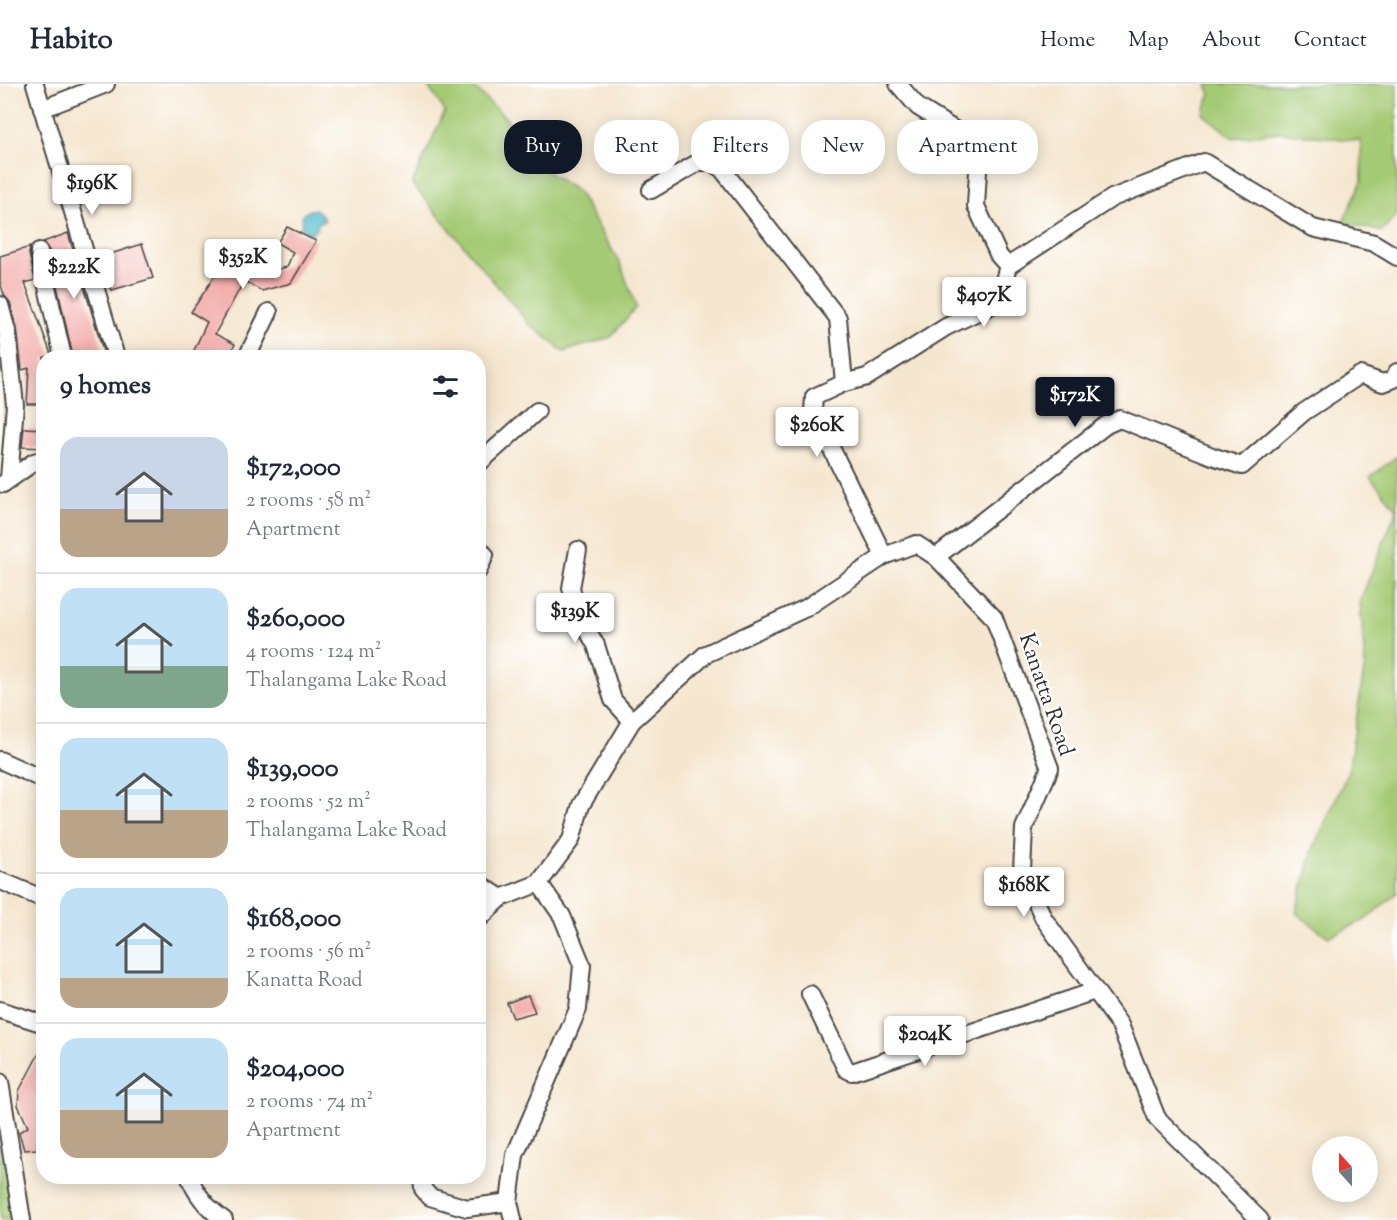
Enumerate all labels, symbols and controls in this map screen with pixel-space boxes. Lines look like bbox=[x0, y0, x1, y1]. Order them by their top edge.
text: Habito bbox=[30, 21, 113, 61]
text: Home bbox=[1040, 26, 1095, 56]
text: Map bbox=[1128, 26, 1169, 56]
text: About bbox=[1202, 26, 1261, 56]
text: Contact bbox=[1294, 26, 1367, 56]
chip: Buy bbox=[504, 120, 582, 174]
chip: Rent bbox=[594, 120, 679, 174]
chip: Filters bbox=[691, 120, 789, 174]
chip: New bbox=[801, 120, 885, 174]
chip: Apartment bbox=[897, 120, 1038, 174]
pin: $196K bbox=[50, 165, 134, 216]
text: $196K bbox=[66, 170, 118, 199]
pin: $352K bbox=[201, 239, 285, 290]
text: $352K bbox=[218, 244, 268, 273]
pin: $222K bbox=[32, 249, 116, 300]
text: $222K bbox=[47, 254, 101, 283]
pin: $407K bbox=[942, 277, 1026, 328]
text: $407K bbox=[956, 282, 1012, 311]
text: 9 homes bbox=[60, 368, 151, 405]
icon: filters bbox=[429, 370, 462, 403]
pin: $172K bbox=[1033, 377, 1117, 428]
text: $172K bbox=[1049, 382, 1101, 411]
pin: $260K bbox=[775, 407, 859, 458]
text: $260K bbox=[789, 412, 845, 441]
text: $172,000 bbox=[246, 450, 341, 487]
icon: home bbox=[108, 461, 180, 533]
text: 2 rooms · 58 m² bbox=[246, 487, 371, 516]
text: Apartment bbox=[246, 516, 341, 545]
pin: $139K bbox=[533, 593, 617, 644]
text: $139K bbox=[550, 598, 600, 627]
text: $260,000 bbox=[246, 601, 345, 638]
icon: home bbox=[108, 612, 180, 684]
street label: Kanatta Road bbox=[1009, 629, 1081, 761]
text: 4 rooms · 124 m² bbox=[246, 638, 381, 667]
text: Thalangama Lake Road bbox=[246, 667, 447, 696]
text: $139,000 bbox=[246, 751, 339, 788]
icon: home bbox=[108, 762, 180, 834]
text: 2 rooms · 52 m² bbox=[246, 788, 371, 817]
text: Thalangama Lake Road bbox=[246, 817, 447, 846]
pin: $168K bbox=[982, 867, 1066, 918]
text: $168K bbox=[998, 872, 1050, 901]
text: $168,000 bbox=[246, 901, 341, 938]
icon: home bbox=[108, 912, 180, 984]
text: 2 rooms · 56 m² bbox=[246, 938, 371, 967]
text: Kanatta Road bbox=[246, 967, 363, 996]
pin: $204K bbox=[883, 1016, 967, 1067]
text: $204K bbox=[898, 1021, 952, 1050]
text: $204,000 bbox=[246, 1051, 345, 1088]
icon: home bbox=[108, 1062, 180, 1134]
text: 2 rooms · 74 m² bbox=[246, 1088, 373, 1117]
text: Apartment bbox=[246, 1117, 341, 1146]
north arrow bbox=[1312, 1136, 1378, 1202]
map controls bbox=[1312, 1136, 1378, 1202]

